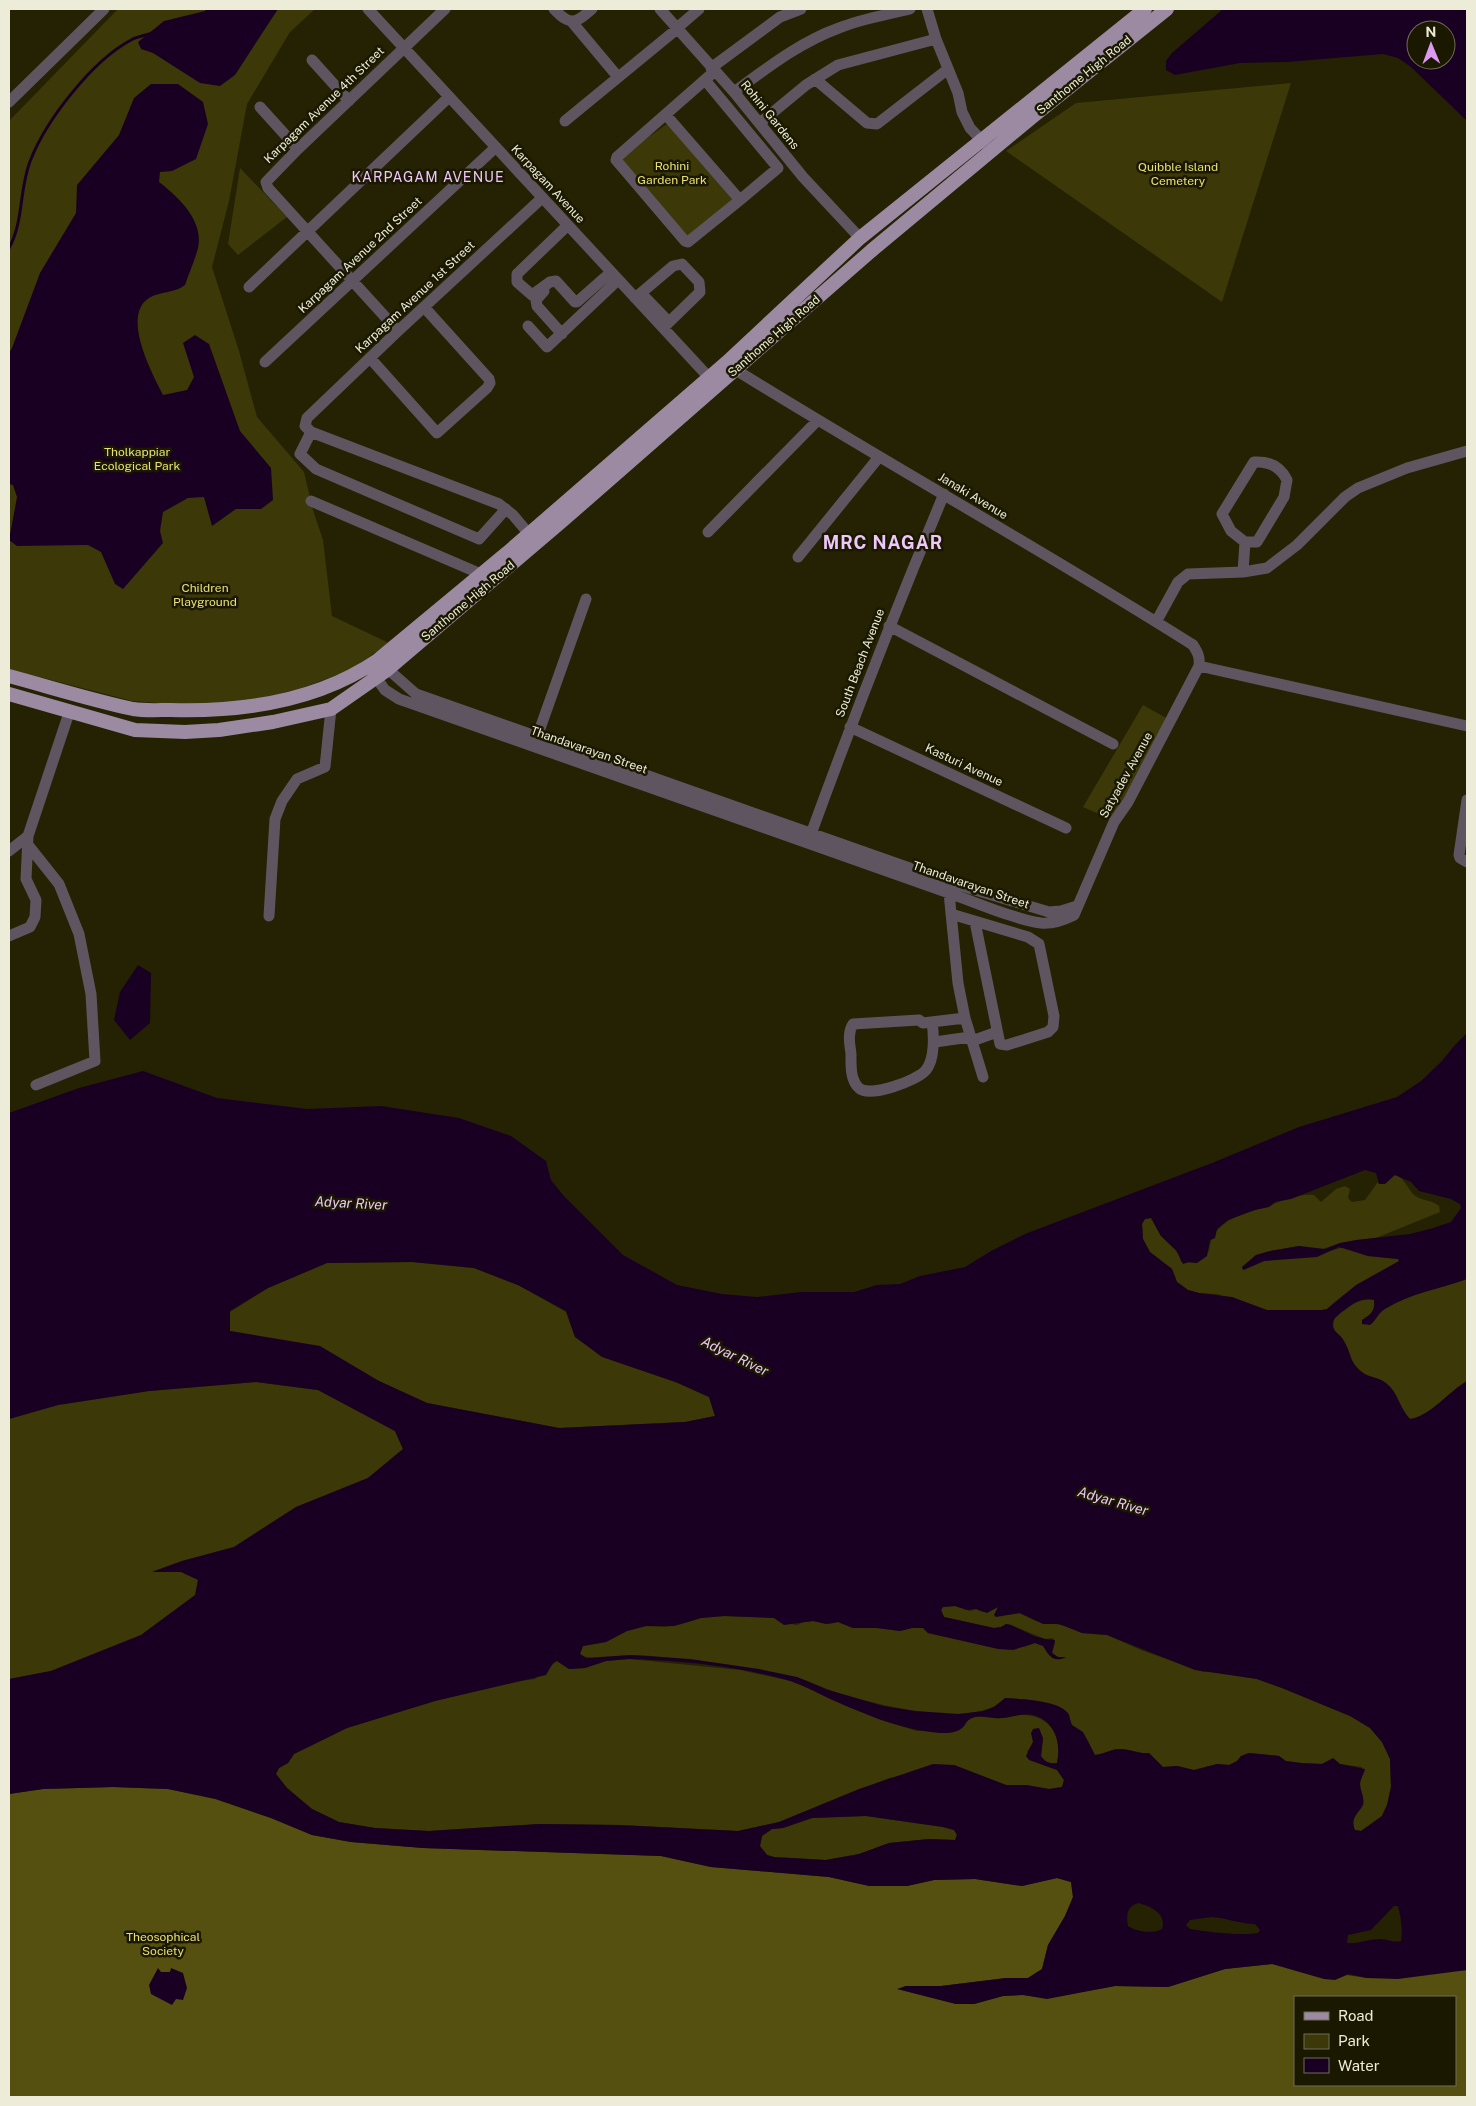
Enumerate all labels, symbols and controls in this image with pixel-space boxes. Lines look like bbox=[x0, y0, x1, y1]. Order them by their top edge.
north arrow bbox=[1406, 20, 1456, 70]
text: N bbox=[1425, 24, 1436, 40]
street label: Santhome High Road bbox=[1034, 33, 1134, 117]
street label: Karpagam Avenue 4th Street bbox=[261, 44, 387, 166]
street label: Rohini Gardens bbox=[738, 78, 802, 152]
street label: Karpagam Avenue bbox=[508, 142, 588, 226]
park label: Rohini Garden Park bbox=[637, 159, 707, 187]
park label: Quibble Island Cemetery bbox=[1138, 160, 1218, 188]
district label: KARPAGAM AVENUE bbox=[351, 169, 505, 185]
street label: Karpagam Avenue 2nd Street bbox=[295, 194, 425, 316]
street label: Karpagam Avenue 1st Street bbox=[353, 238, 478, 356]
street label: Santhome High Road bbox=[725, 292, 823, 380]
park label: Tholkappiar Ecological Park bbox=[94, 445, 180, 473]
street label: Janaki Avenue bbox=[936, 470, 1010, 522]
district label: MRC NAGAR bbox=[823, 532, 943, 553]
street label: Santhome High Road bbox=[418, 558, 518, 644]
park label: Children Playground bbox=[173, 581, 237, 609]
street label: South Beach Avenue bbox=[833, 607, 887, 719]
street label: Thandavarayan Street bbox=[529, 723, 649, 777]
street label: Satyadev Avenue bbox=[1097, 729, 1155, 820]
street label: Kasturi Avenue bbox=[923, 741, 1005, 789]
street label: Thandavarayan Street bbox=[911, 858, 1031, 912]
water label: Adyar River bbox=[314, 1193, 388, 1213]
water label: Adyar River bbox=[699, 1333, 772, 1379]
water label: Adyar River bbox=[1076, 1483, 1151, 1519]
park label: Theosophical Society bbox=[126, 1930, 200, 1958]
legend bbox=[1294, 1996, 1456, 2086]
text: Road bbox=[1338, 2007, 1374, 2024]
text: Park bbox=[1338, 2032, 1370, 2049]
text: Water bbox=[1338, 2057, 1380, 2074]

